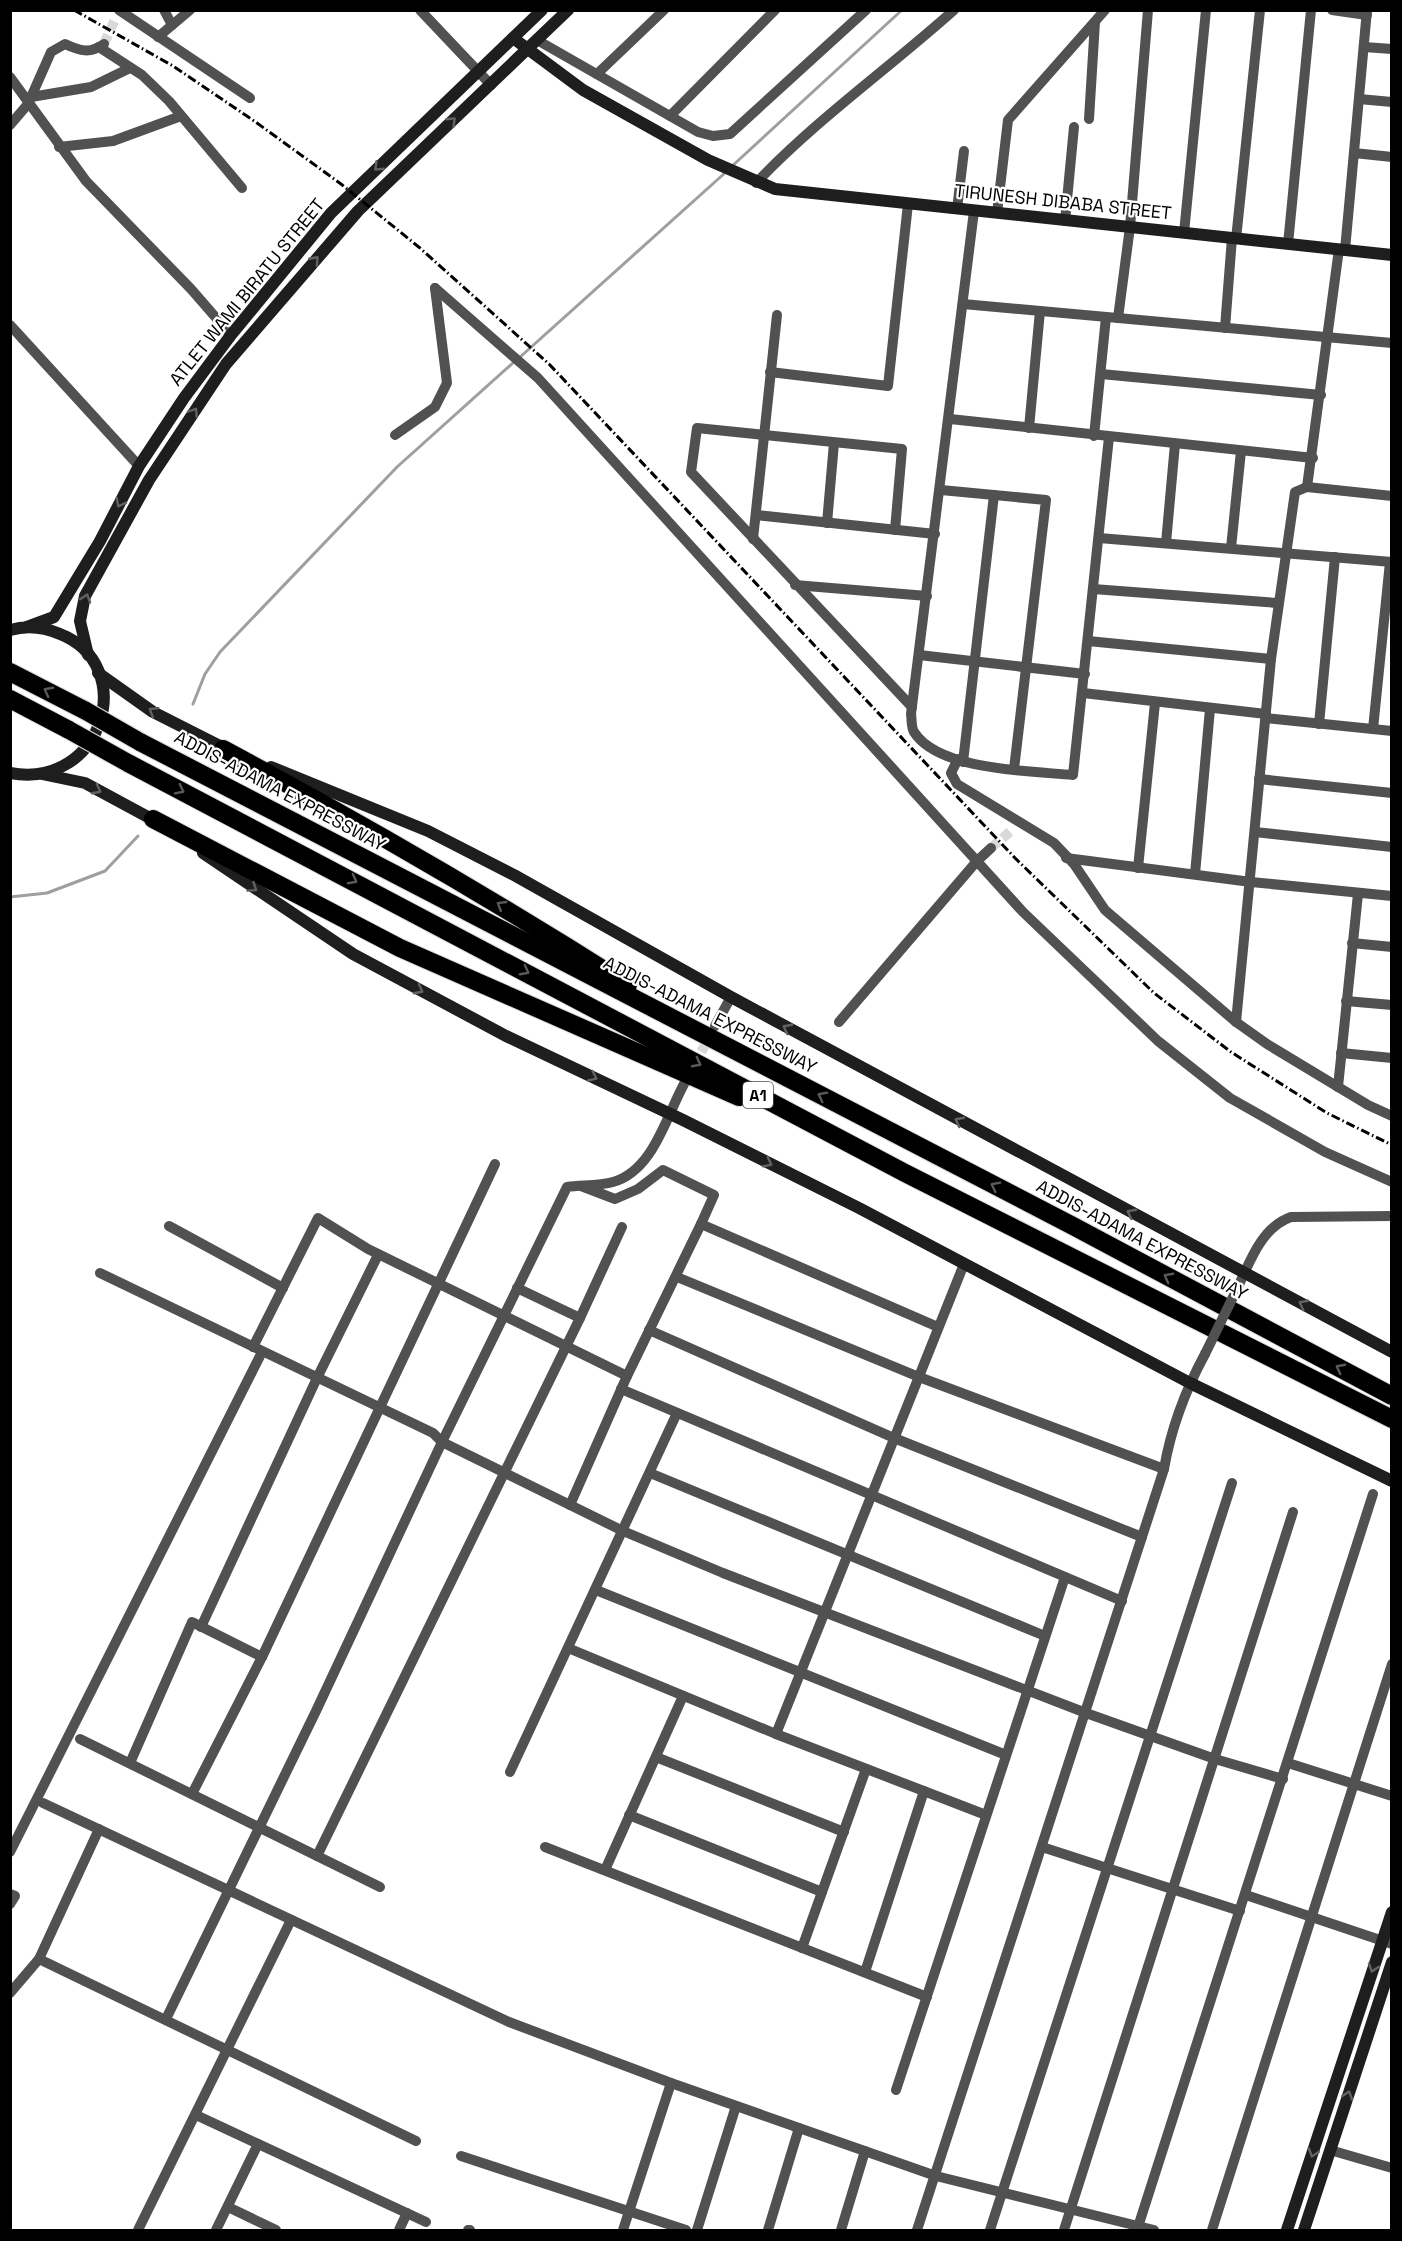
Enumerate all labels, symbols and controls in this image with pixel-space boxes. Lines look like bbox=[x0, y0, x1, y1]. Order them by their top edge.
one-way arrow bbox=[445, 118, 456, 129]
one-way arrow bbox=[375, 160, 385, 171]
street label: TIRUNESH DIBABA STREET bbox=[953, 179, 1173, 224]
street label: ATLET WAMI BIRATU STREET bbox=[164, 193, 330, 390]
one-way arrow bbox=[308, 256, 319, 267]
one-way arrow bbox=[187, 408, 198, 419]
one-way arrow bbox=[115, 497, 127, 508]
one-way arrow bbox=[79, 594, 91, 604]
one-way arrow bbox=[44, 687, 55, 699]
one-way arrow bbox=[149, 707, 159, 719]
street label: ADDIS-ADAMA EXPRESSWAY bbox=[171, 725, 390, 856]
one-way arrow bbox=[91, 783, 102, 794]
one-way arrow bbox=[173, 783, 184, 794]
one-way arrow bbox=[346, 873, 357, 884]
one-way arrow bbox=[247, 880, 258, 891]
one-way arrow bbox=[497, 901, 507, 912]
street label: ADDIS-ADAMA EXPRESSWAY bbox=[600, 951, 821, 1078]
one-way arrow bbox=[519, 964, 529, 975]
one-way arrow bbox=[413, 983, 424, 994]
one-way arrow bbox=[783, 1024, 794, 1035]
one-way arrow bbox=[691, 1056, 702, 1067]
one-way arrow bbox=[587, 1070, 598, 1082]
road number: A1 bbox=[743, 1082, 773, 1108]
one-way arrow bbox=[817, 1092, 828, 1104]
one-way arrow bbox=[955, 1117, 965, 1128]
one-way arrow bbox=[762, 1156, 773, 1167]
street label: ADDIS-ADAMA EXPRESSWAY bbox=[1033, 1174, 1252, 1305]
one-way arrow bbox=[991, 1182, 1001, 1193]
one-way arrow bbox=[1127, 1209, 1137, 1220]
one-way arrow bbox=[1163, 1273, 1174, 1284]
one-way arrow bbox=[1299, 1300, 1309, 1311]
one-way arrow bbox=[1336, 1364, 1346, 1375]
one-way arrow bbox=[1368, 1962, 1381, 1972]
one-way arrow bbox=[1341, 2090, 1353, 2101]
one-way arrow bbox=[1307, 2147, 1320, 2158]

